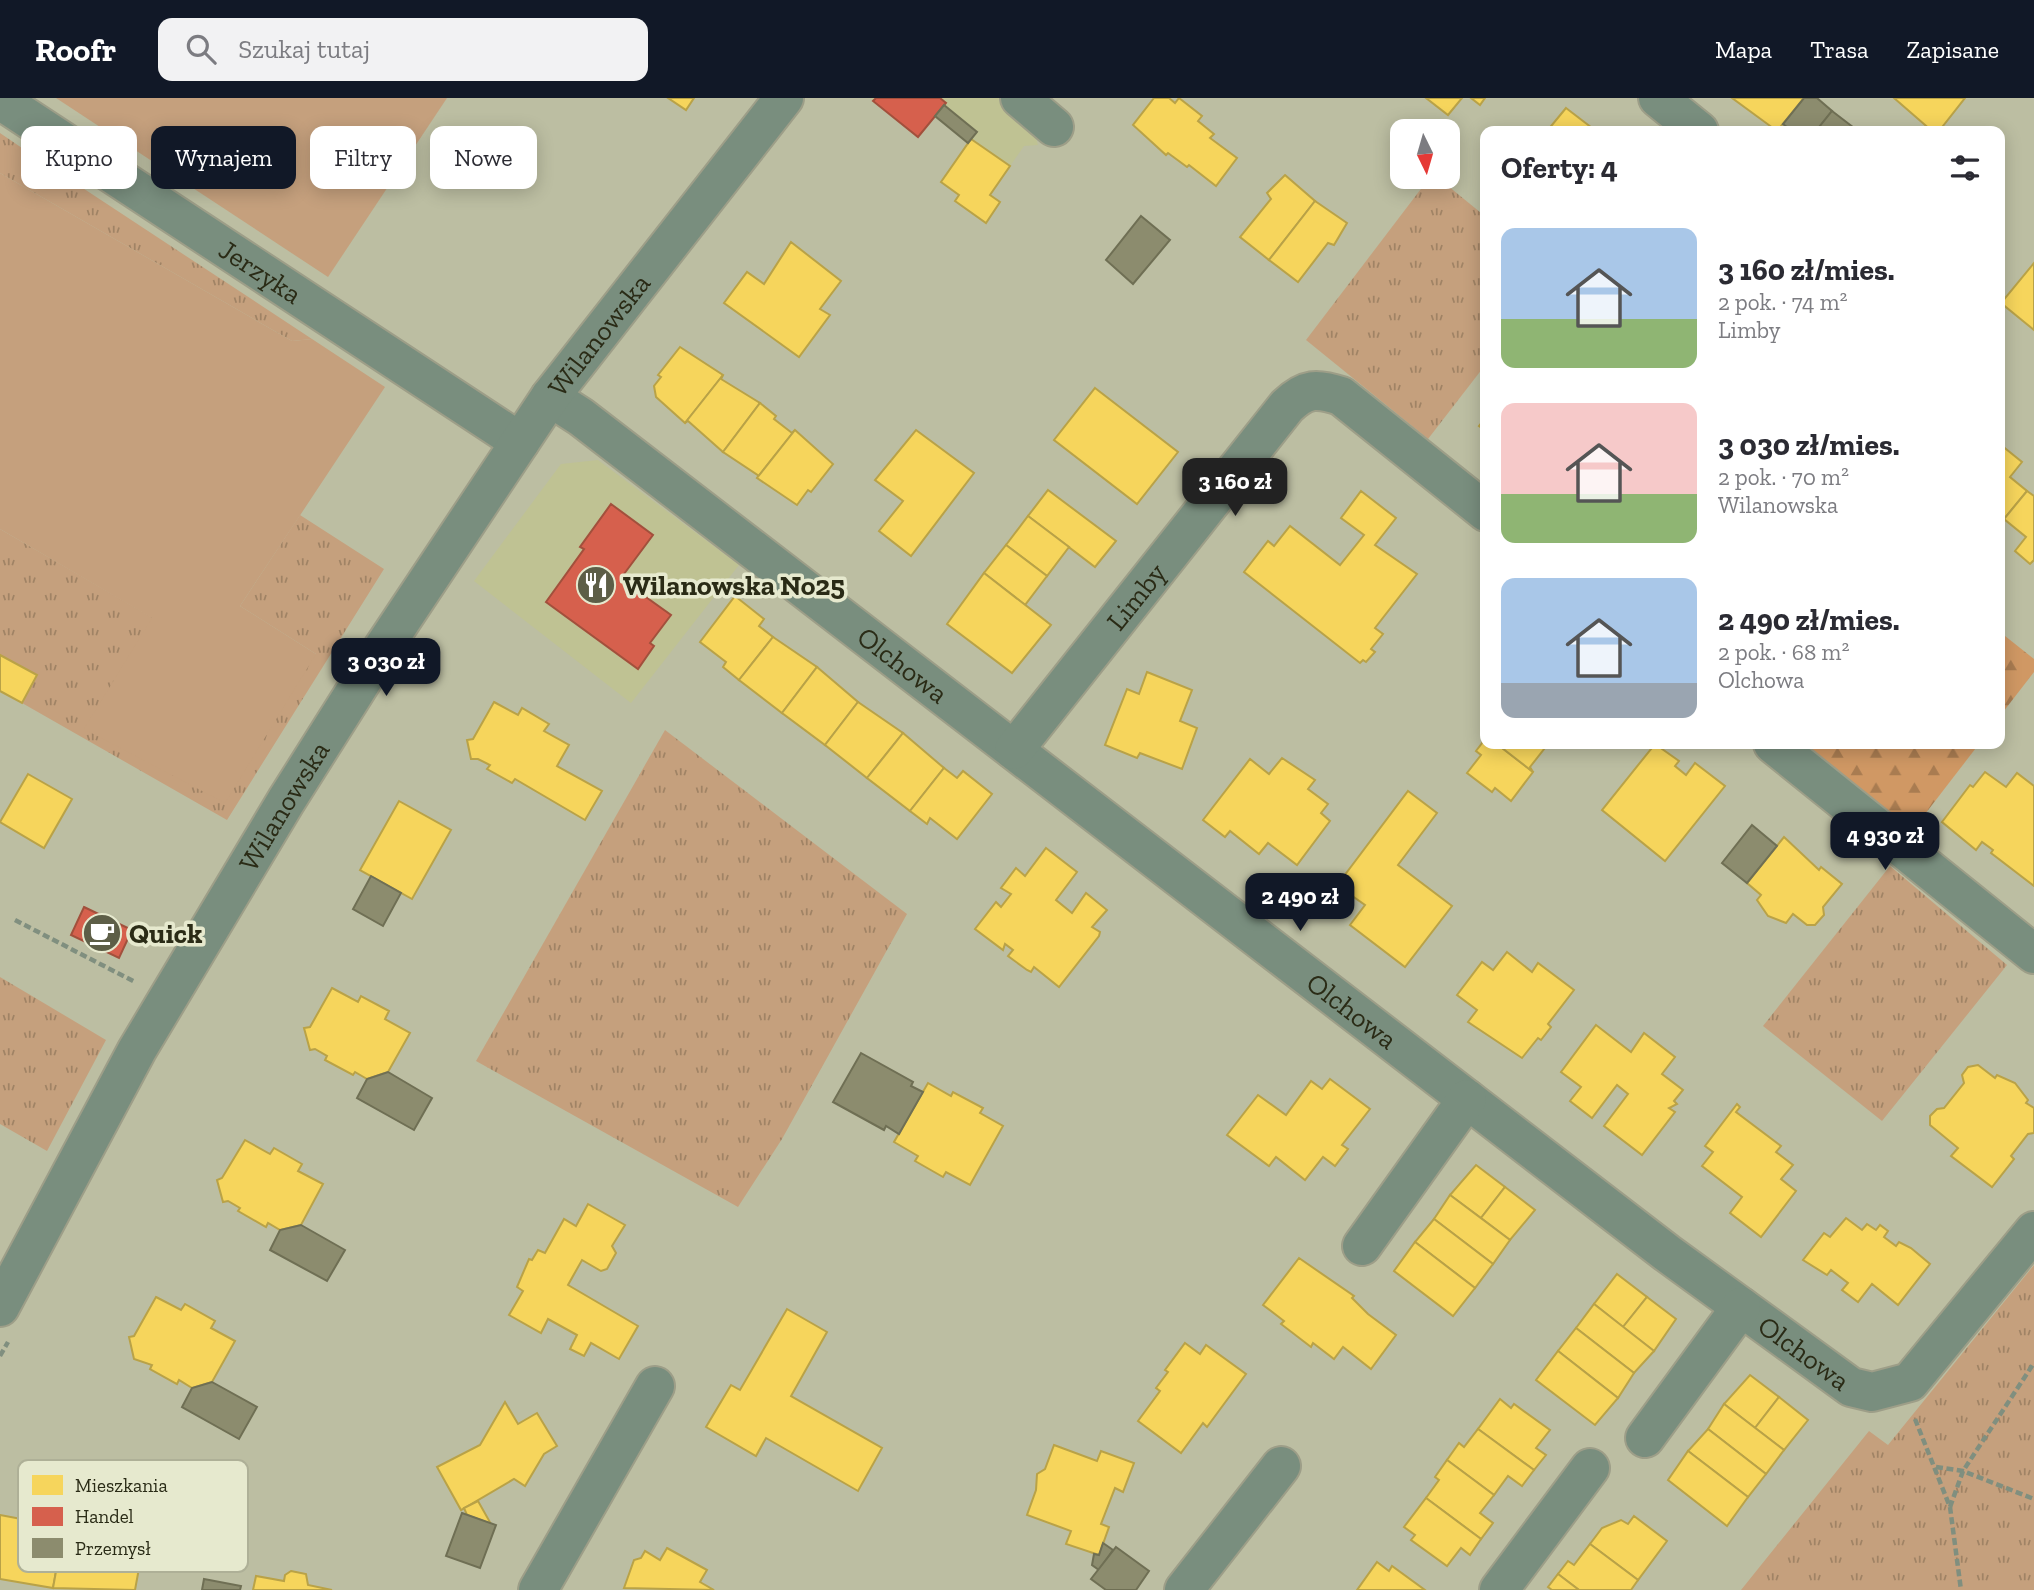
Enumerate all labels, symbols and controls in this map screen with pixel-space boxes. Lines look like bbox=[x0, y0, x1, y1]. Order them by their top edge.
search box bbox=[158, 18, 648, 81]
text: Roofr bbox=[35, 30, 116, 69]
icon: search bbox=[182, 30, 220, 68]
text: Szukaj tutaj bbox=[238, 33, 370, 65]
text: Mapa bbox=[1715, 35, 1772, 64]
text: Trasa bbox=[1810, 35, 1869, 64]
text: Zapisane bbox=[1907, 35, 1999, 64]
north arrow bbox=[1390, 119, 1460, 189]
map controls bbox=[1390, 119, 1460, 189]
chip: Kupno bbox=[21, 126, 137, 189]
chip: Wynajem bbox=[151, 126, 296, 189]
chip: Filtry bbox=[310, 126, 416, 189]
chip: Nowe bbox=[430, 126, 537, 189]
icon: filters bbox=[1946, 149, 1984, 187]
text: Oferty: 4 bbox=[1501, 150, 1618, 186]
street label: Jerzyka bbox=[213, 232, 309, 311]
text: 3 160 zł/mies. bbox=[1718, 252, 1895, 288]
icon: home bbox=[1557, 256, 1641, 340]
street label: Wilanowska bbox=[541, 267, 657, 403]
text: 2 pok. · 74 m² bbox=[1718, 288, 1848, 316]
text: Limby bbox=[1718, 316, 1780, 344]
text: 3 030 zł/mies. bbox=[1718, 427, 1900, 463]
icon: home bbox=[1557, 431, 1641, 515]
pin: 3 160 zł bbox=[1163, 458, 1307, 518]
text: 2 pok. · 70 m² bbox=[1718, 463, 1849, 491]
text: 3 160 zł bbox=[1198, 467, 1272, 495]
text: Wilanowska bbox=[1718, 491, 1838, 519]
street label: Limby bbox=[1099, 556, 1173, 637]
restaurant icon: Wilanowska No25 bbox=[575, 564, 617, 606]
place label: Wilanowska No25 bbox=[623, 569, 845, 602]
text: 2 490 zł/mies. bbox=[1718, 602, 1900, 638]
icon: home bbox=[1557, 606, 1641, 690]
street label: Olchowa bbox=[851, 620, 955, 710]
pin: 3 030 zł bbox=[314, 638, 458, 698]
text: 2 pok. · 68 m² bbox=[1718, 638, 1849, 666]
text: 3 030 zł bbox=[347, 647, 425, 675]
text: Olchowa bbox=[1718, 666, 1804, 694]
street label: Wilanowska bbox=[232, 735, 336, 877]
pin: 4 930 zł bbox=[1813, 812, 1957, 872]
text: 4 930 zł bbox=[1846, 821, 1924, 849]
pin: 2 490 zł bbox=[1228, 874, 1372, 933]
text: 2 490 zł bbox=[1261, 882, 1339, 910]
cafe icon: Quick bbox=[81, 912, 123, 954]
place label: Quick bbox=[129, 917, 203, 950]
street label: Olchowa bbox=[1300, 965, 1404, 1056]
street label: Olchowa bbox=[1752, 1309, 1857, 1397]
legend bbox=[18, 1460, 248, 1572]
text: Mieszkania bbox=[75, 1474, 168, 1497]
text: Handel bbox=[75, 1505, 134, 1528]
text: Przemysł bbox=[75, 1537, 151, 1560]

